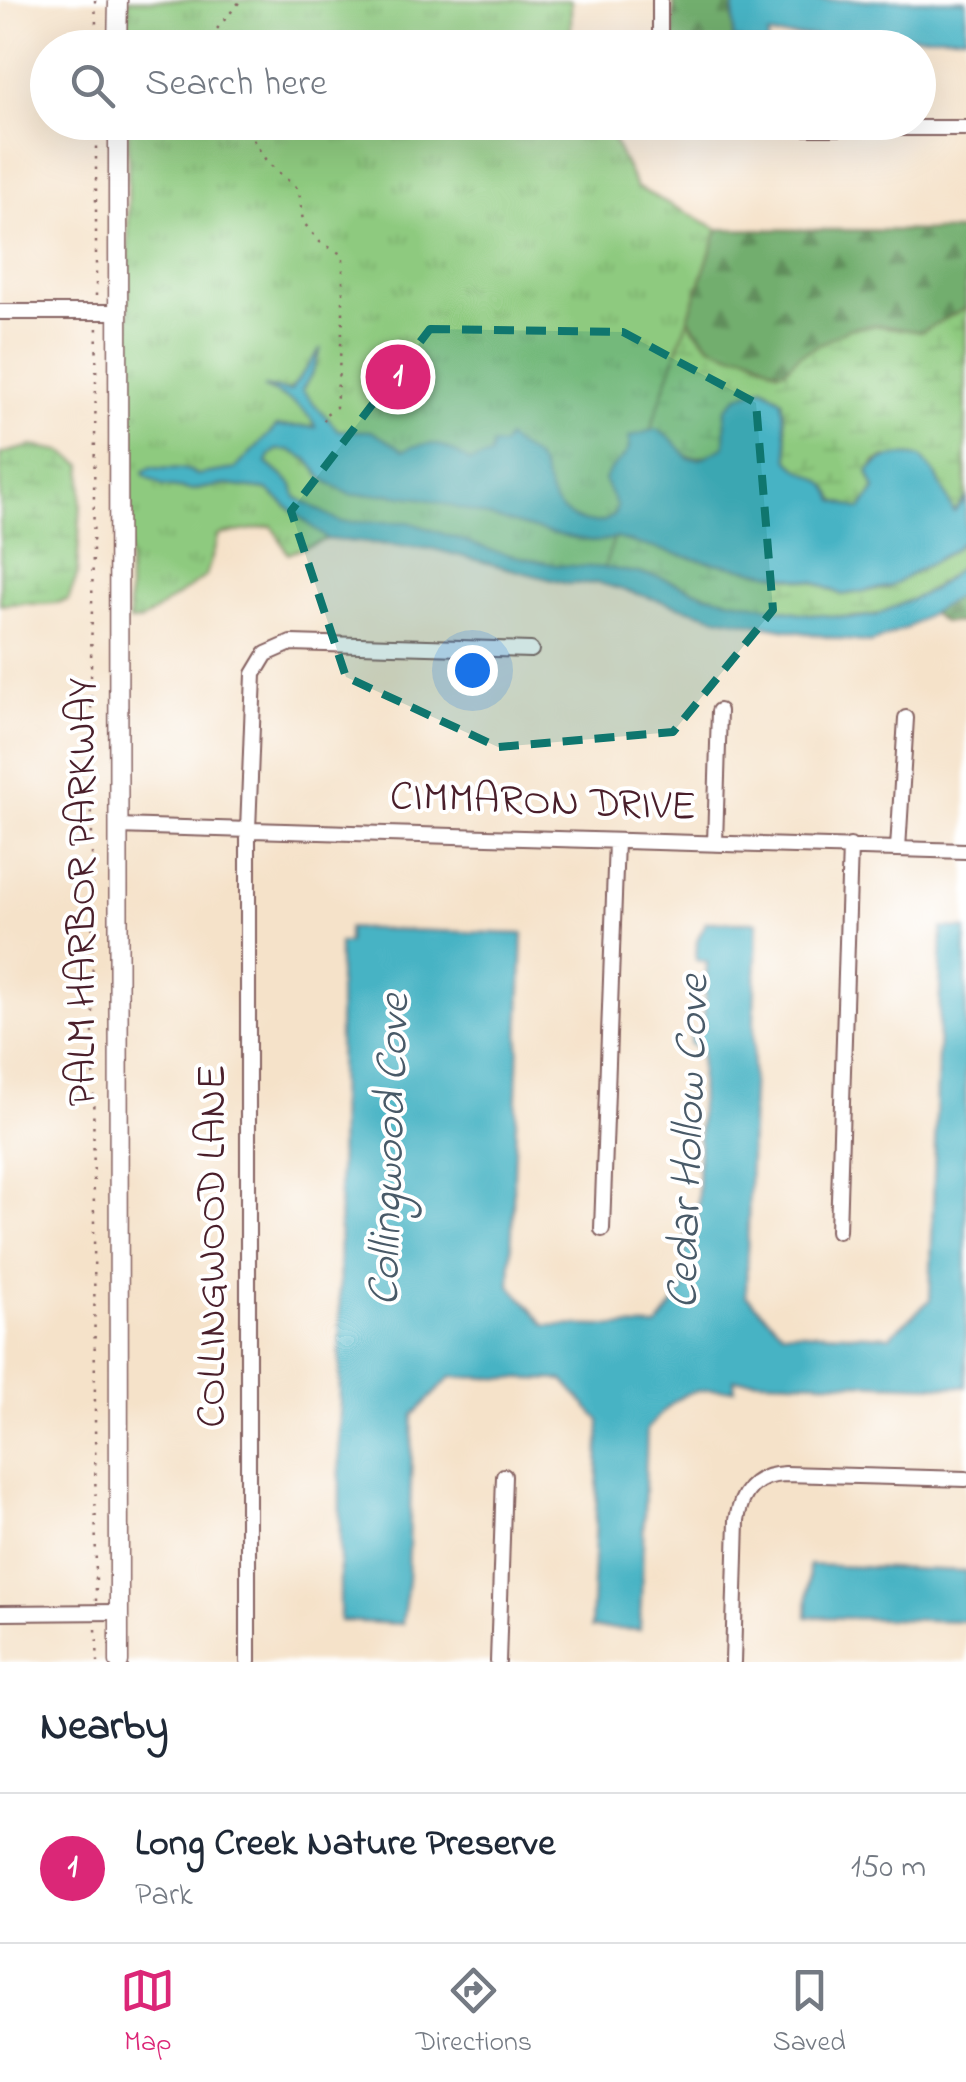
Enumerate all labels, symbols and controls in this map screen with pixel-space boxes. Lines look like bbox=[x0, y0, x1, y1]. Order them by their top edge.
search box bbox=[30, 30, 936, 140]
text: Search here bbox=[145, 57, 327, 113]
icon: search bbox=[65, 58, 120, 113]
pin: 1 bbox=[366, 340, 430, 414]
your location bbox=[447, 645, 498, 696]
street label: PALM HARBOR PARKWAY bbox=[53, 678, 114, 1106]
street label: CIMMARON DRIVE bbox=[389, 767, 697, 839]
water label: Cedar Hollow Cove bbox=[651, 972, 729, 1310]
water label: Collingwood Cove bbox=[353, 991, 429, 1307]
street label: COLLINGWOOD LANE bbox=[183, 1064, 244, 1428]
text: Nearby bbox=[40, 1697, 168, 1758]
text: Long Creek Nature Preserve bbox=[135, 1817, 555, 1873]
text: 1 bbox=[67, 1845, 78, 1892]
text: 150 m bbox=[851, 1845, 926, 1892]
text: Park bbox=[135, 1873, 193, 1920]
tab: Map bbox=[120, 1963, 175, 2064]
tab: Directions bbox=[416, 1963, 532, 2064]
tab: Saved bbox=[773, 1963, 846, 2064]

